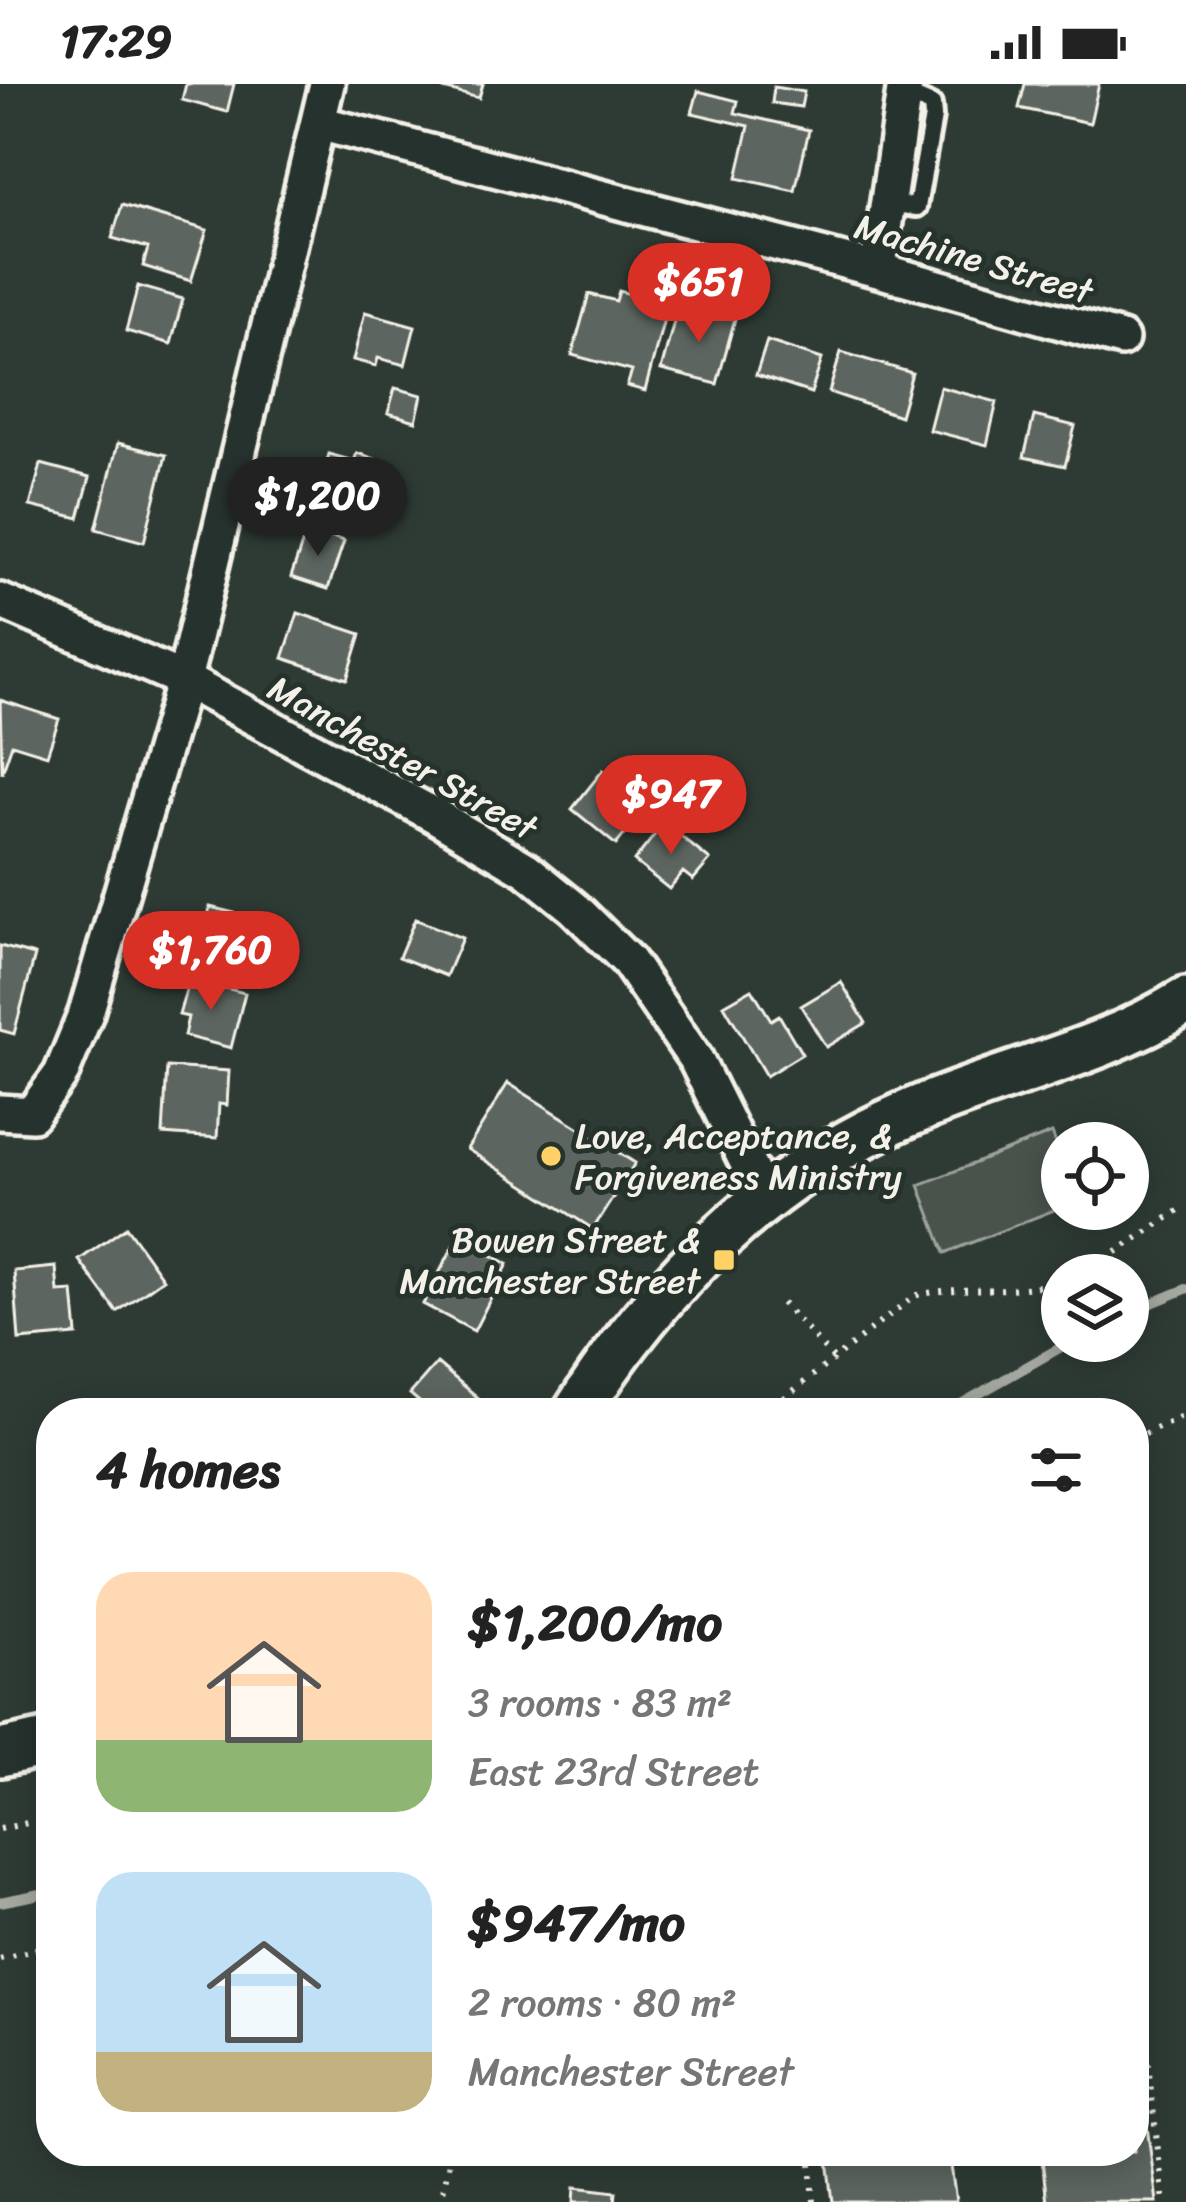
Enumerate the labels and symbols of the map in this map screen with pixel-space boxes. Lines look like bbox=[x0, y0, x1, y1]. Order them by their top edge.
street label: Machine Street bbox=[847, 194, 1102, 324]
pin: $651 bbox=[628, 243, 770, 345]
pin: $1,200 bbox=[220, 457, 416, 559]
street label: Manchester Street bbox=[256, 657, 551, 859]
pin: $947 bbox=[600, 755, 742, 857]
pin: $1,760 bbox=[113, 911, 309, 1013]
place label: Love, Acceptance, & Forgiveness Ministry bbox=[575, 1104, 902, 1209]
marker: Love, Acceptance, & Forgiveness Ministry bbox=[538, 1143, 564, 1169]
place label: Bowen Street & Manchester Street bbox=[399, 1208, 701, 1313]
marker: Bowen Street & Manchester Street bbox=[711, 1247, 737, 1273]

